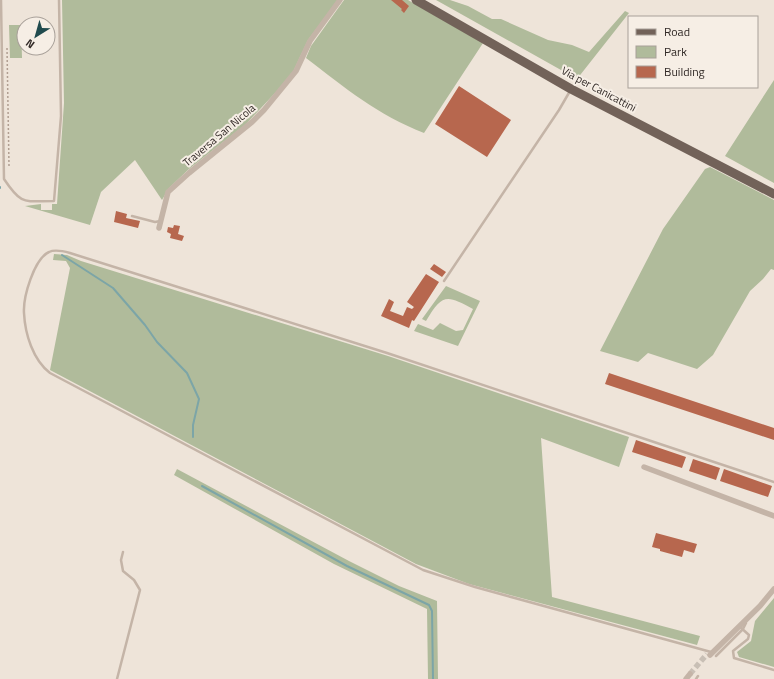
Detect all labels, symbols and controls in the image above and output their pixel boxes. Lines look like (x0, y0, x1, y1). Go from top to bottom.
north arrow (16, 16, 56, 56)
legend (628, 16, 758, 88)
text: Road (664, 22, 690, 41)
text: N (22, 35, 38, 53)
text: Park (664, 42, 687, 61)
street label: Via per Canicattini (559, 62, 639, 116)
text: Building (664, 62, 705, 81)
street label: Traversa San Nicola (179, 100, 259, 170)

